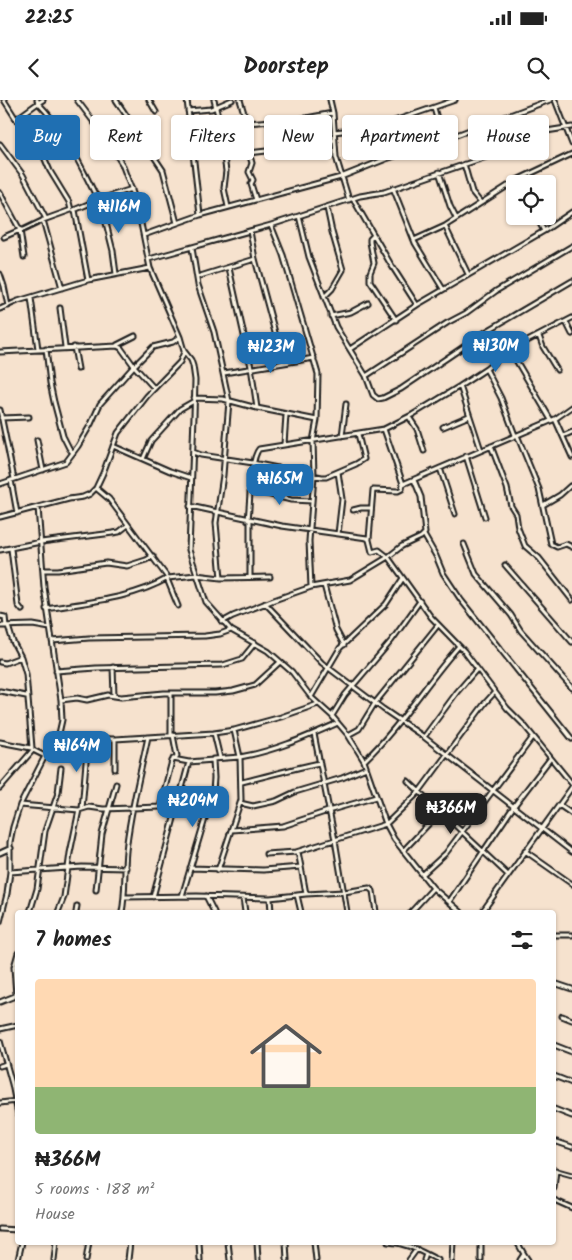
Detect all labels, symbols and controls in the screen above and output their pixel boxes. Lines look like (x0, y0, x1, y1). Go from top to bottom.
text: 22:25 (25, 3, 73, 33)
text: Doorstep (243, 50, 329, 85)
icon: back (20, 54, 48, 82)
icon: search (524, 54, 552, 82)
chip: Buy (15, 115, 80, 160)
chip: Rent (90, 115, 161, 160)
chip: Filters (171, 115, 254, 160)
chip: New (264, 115, 332, 160)
chip: Apartment (342, 115, 458, 160)
chip: House (468, 115, 549, 160)
map controls (506, 175, 556, 225)
button: locate (506, 175, 556, 225)
pin: ₦116M (84, 192, 154, 234)
text: ₦116M (98, 195, 140, 220)
pin: ₦130M (461, 330, 531, 373)
pin: ₦123M (236, 332, 306, 374)
text: ₦130M (473, 334, 519, 359)
text: ₦123M (248, 335, 294, 360)
pin: ₦165M (245, 464, 315, 506)
text: ₦165M (257, 467, 303, 492)
pin: ₦164M (42, 730, 112, 773)
text: ₦164M (54, 734, 100, 759)
pin: ₦204M (158, 786, 228, 828)
text: ₦204M (168, 789, 218, 814)
pin: ₦366M (416, 792, 486, 835)
text: ₦366M (426, 796, 476, 821)
text: 7 homes (35, 924, 112, 957)
icon: filters (508, 926, 536, 954)
icon: home (241, 1011, 331, 1101)
text: ₦366M (35, 1144, 100, 1177)
text: 5 rooms · 188 m² (35, 1177, 154, 1202)
text: House (35, 1202, 75, 1227)

